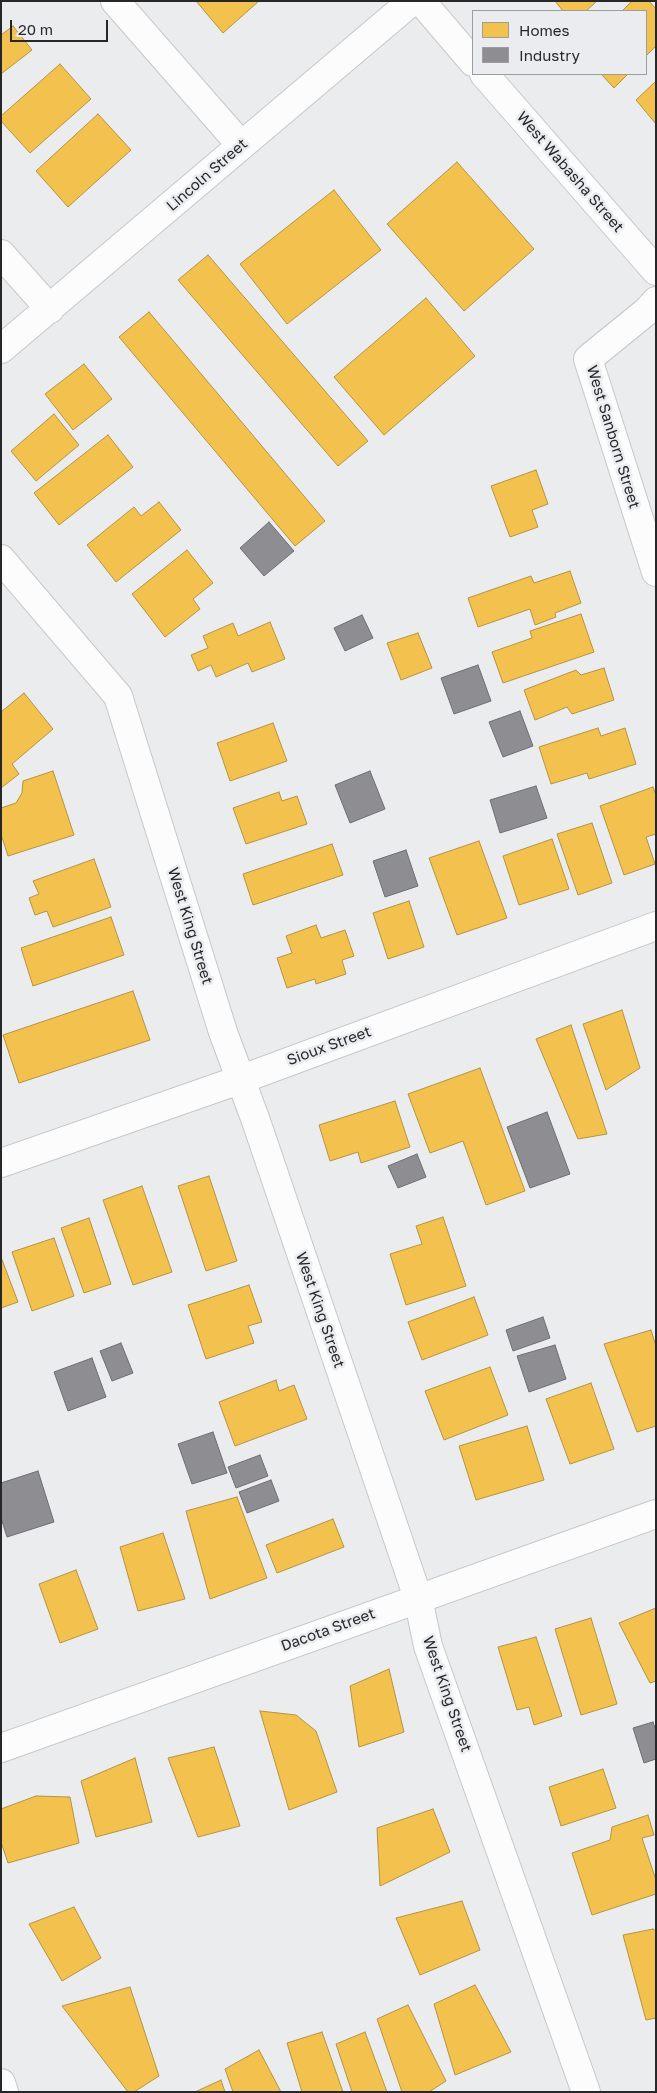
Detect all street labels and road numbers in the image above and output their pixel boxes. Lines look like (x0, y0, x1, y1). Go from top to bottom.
street label: West Wabasha Street (513, 108, 627, 236)
street label: Lincoln Street (163, 135, 251, 215)
street label: West Sanborn Street (583, 363, 643, 511)
street label: West King Street (164, 865, 216, 987)
street label: Sioux Street (285, 1022, 373, 1070)
street label: West King Street (292, 1250, 348, 1370)
street label: Dacota Street (279, 1605, 377, 1655)
street label: West King Street (419, 1634, 475, 1754)

